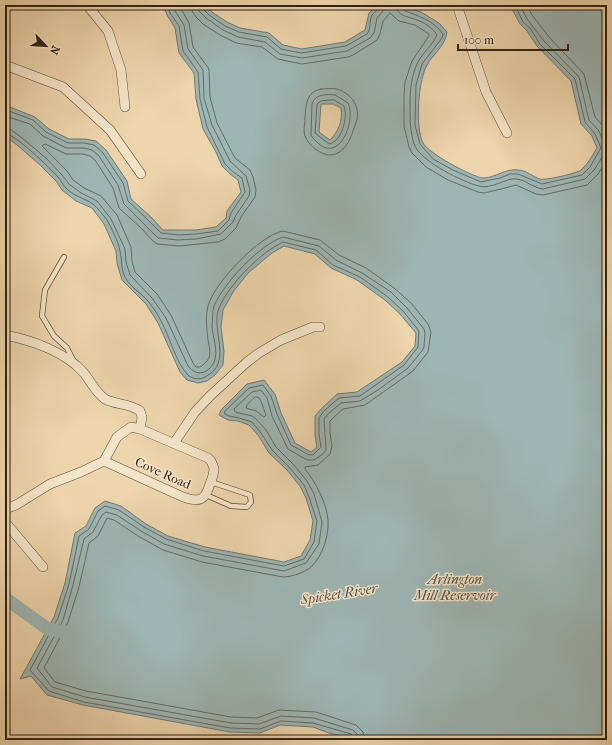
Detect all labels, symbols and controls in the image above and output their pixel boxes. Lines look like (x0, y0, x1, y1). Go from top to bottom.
north arrow (26, 26, 66, 66)
scale bar (458, 26, 568, 52)
text: 100 m (464, 33, 494, 47)
text: N (47, 43, 62, 57)
street label: Cove Road (133, 454, 194, 492)
water label: Arlington Mill Reservoir (413, 571, 498, 604)
water label: Spicket River (298, 579, 380, 609)

